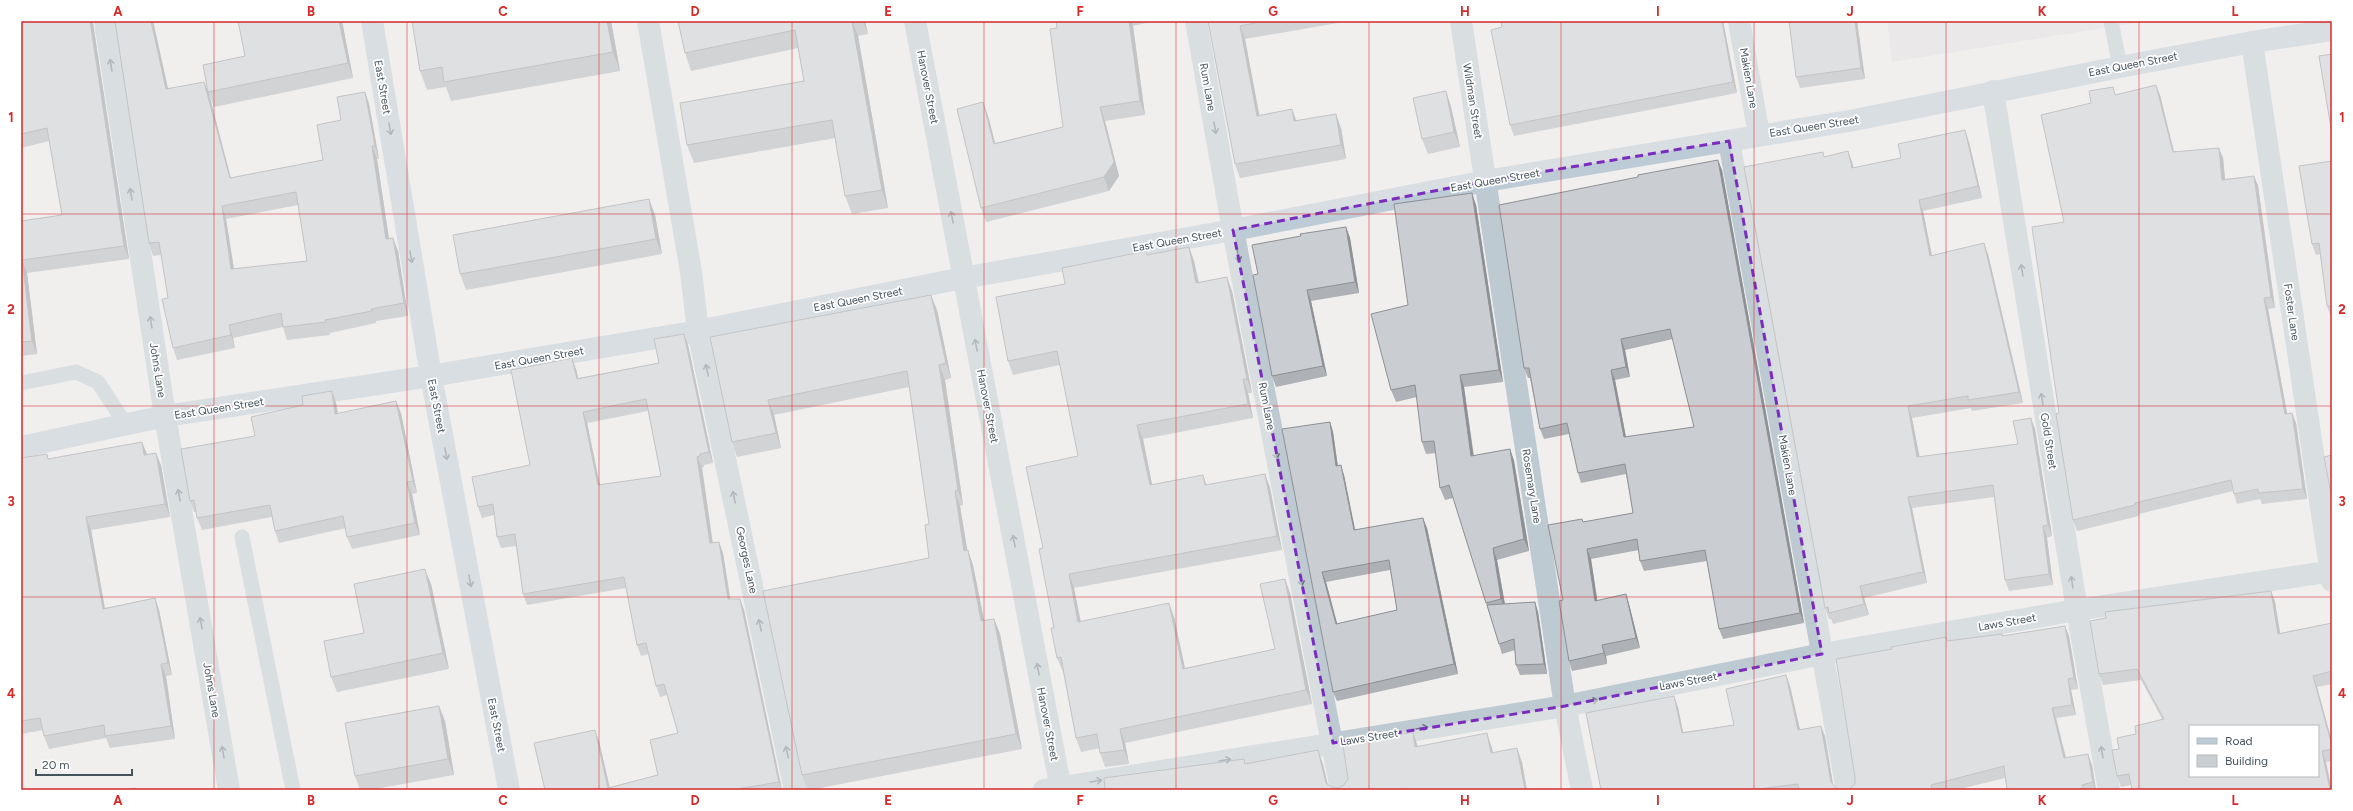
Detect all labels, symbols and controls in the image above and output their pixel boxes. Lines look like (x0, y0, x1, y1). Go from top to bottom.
text: A (113, 4, 123, 19)
text: B (307, 4, 315, 19)
text: C (498, 4, 508, 19)
text: D (690, 4, 700, 19)
text: E (884, 4, 892, 19)
text: F (1076, 4, 1084, 19)
text: G (1268, 4, 1278, 19)
text: H (1460, 4, 1470, 19)
text: I (1656, 4, 1660, 19)
text: J (1846, 4, 1854, 19)
text: K (2038, 4, 2047, 19)
text: L (2232, 4, 2239, 19)
street label: Makien Lane (1737, 47, 1760, 109)
street label: Hanover Street (914, 49, 941, 125)
street label: East Queen Street (2087, 49, 2179, 80)
one-way arrow (107, 59, 115, 72)
street label: East Street (371, 59, 394, 115)
street label: Rum Lane (1197, 62, 1218, 112)
street label: Wildman Street (1460, 62, 1485, 140)
text: 1 (8, 110, 14, 125)
text: 1 (2339, 110, 2345, 125)
street label: East Queen Street (1768, 113, 1860, 140)
one-way arrow (1211, 121, 1219, 134)
one-way arrow (386, 122, 394, 135)
street label: East Queen Street (1449, 166, 1541, 195)
one-way arrow (127, 188, 135, 201)
one-way arrow (948, 211, 956, 224)
street label: East Queen Street (1131, 226, 1223, 255)
one-way arrow (1234, 249, 1242, 262)
one-way arrow (407, 250, 415, 263)
one-way arrow (2018, 264, 2026, 277)
street label: Foster Lane (2281, 283, 2302, 341)
street label: East Queen Street (812, 284, 904, 315)
text: 2 (7, 302, 15, 317)
text: 2 (2338, 302, 2346, 317)
one-way arrow (147, 316, 155, 329)
one-way arrow (972, 339, 980, 352)
street label: Johns Lane (147, 342, 168, 399)
street label: East Queen Street (493, 344, 585, 373)
one-way arrow (702, 364, 710, 377)
street label: Hanover Street (974, 368, 1001, 444)
street label: East Street (425, 378, 448, 434)
street label: Rum Lane (1255, 381, 1278, 431)
one-way arrow (2038, 393, 2046, 406)
street label: East Queen Street (173, 395, 265, 422)
street label: Gold Street (2038, 412, 2059, 470)
street label: Makien Lane (1776, 434, 1799, 496)
one-way arrow (1273, 446, 1281, 459)
one-way arrow (442, 447, 450, 460)
street label: Rosemary Lane (1519, 448, 1544, 524)
one-way arrow (175, 489, 183, 502)
one-way arrow (729, 491, 737, 504)
text: 3 (7, 494, 15, 509)
text: 3 (2338, 494, 2346, 509)
street label: Georges Lane (733, 525, 760, 595)
one-way arrow (1009, 535, 1017, 548)
one-way arrow (1298, 573, 1306, 586)
one-way arrow (466, 575, 474, 588)
one-way arrow (2068, 576, 2076, 589)
street label: Laws Street (1977, 611, 2037, 634)
one-way arrow (197, 617, 205, 630)
one-way arrow (756, 618, 764, 631)
street label: Johns Lane (200, 662, 223, 719)
one-way arrow (1034, 663, 1042, 676)
street label: Laws Street (1658, 670, 1718, 693)
text: 4 (7, 686, 15, 701)
street label: Hanover Street (1034, 686, 1061, 762)
text: 4 (2338, 686, 2346, 701)
one-way arrow (1585, 696, 1598, 704)
street label: East Street (485, 697, 508, 753)
one-way arrow (1415, 724, 1428, 732)
legend (2189, 725, 2319, 777)
street label: Laws Street (1339, 726, 1399, 748)
text: Road (2225, 734, 2253, 748)
one-way arrow (219, 745, 227, 758)
one-way arrow (783, 746, 791, 759)
one-way arrow (2098, 746, 2106, 759)
scale bar (36, 751, 132, 777)
text: Building (2225, 754, 2268, 768)
one-way arrow (1218, 756, 1231, 764)
text: 20 m (42, 758, 70, 772)
one-way arrow (1090, 777, 1103, 785)
text: A (113, 793, 123, 808)
text: B (307, 793, 315, 808)
text: C (498, 793, 508, 808)
text: D (690, 793, 700, 808)
text: E (884, 793, 892, 808)
text: F (1076, 793, 1084, 808)
text: G (1268, 793, 1278, 808)
text: H (1460, 793, 1470, 808)
text: I (1656, 793, 1660, 808)
text: J (1846, 793, 1854, 808)
text: K (2038, 793, 2047, 808)
text: L (2232, 793, 2239, 808)

